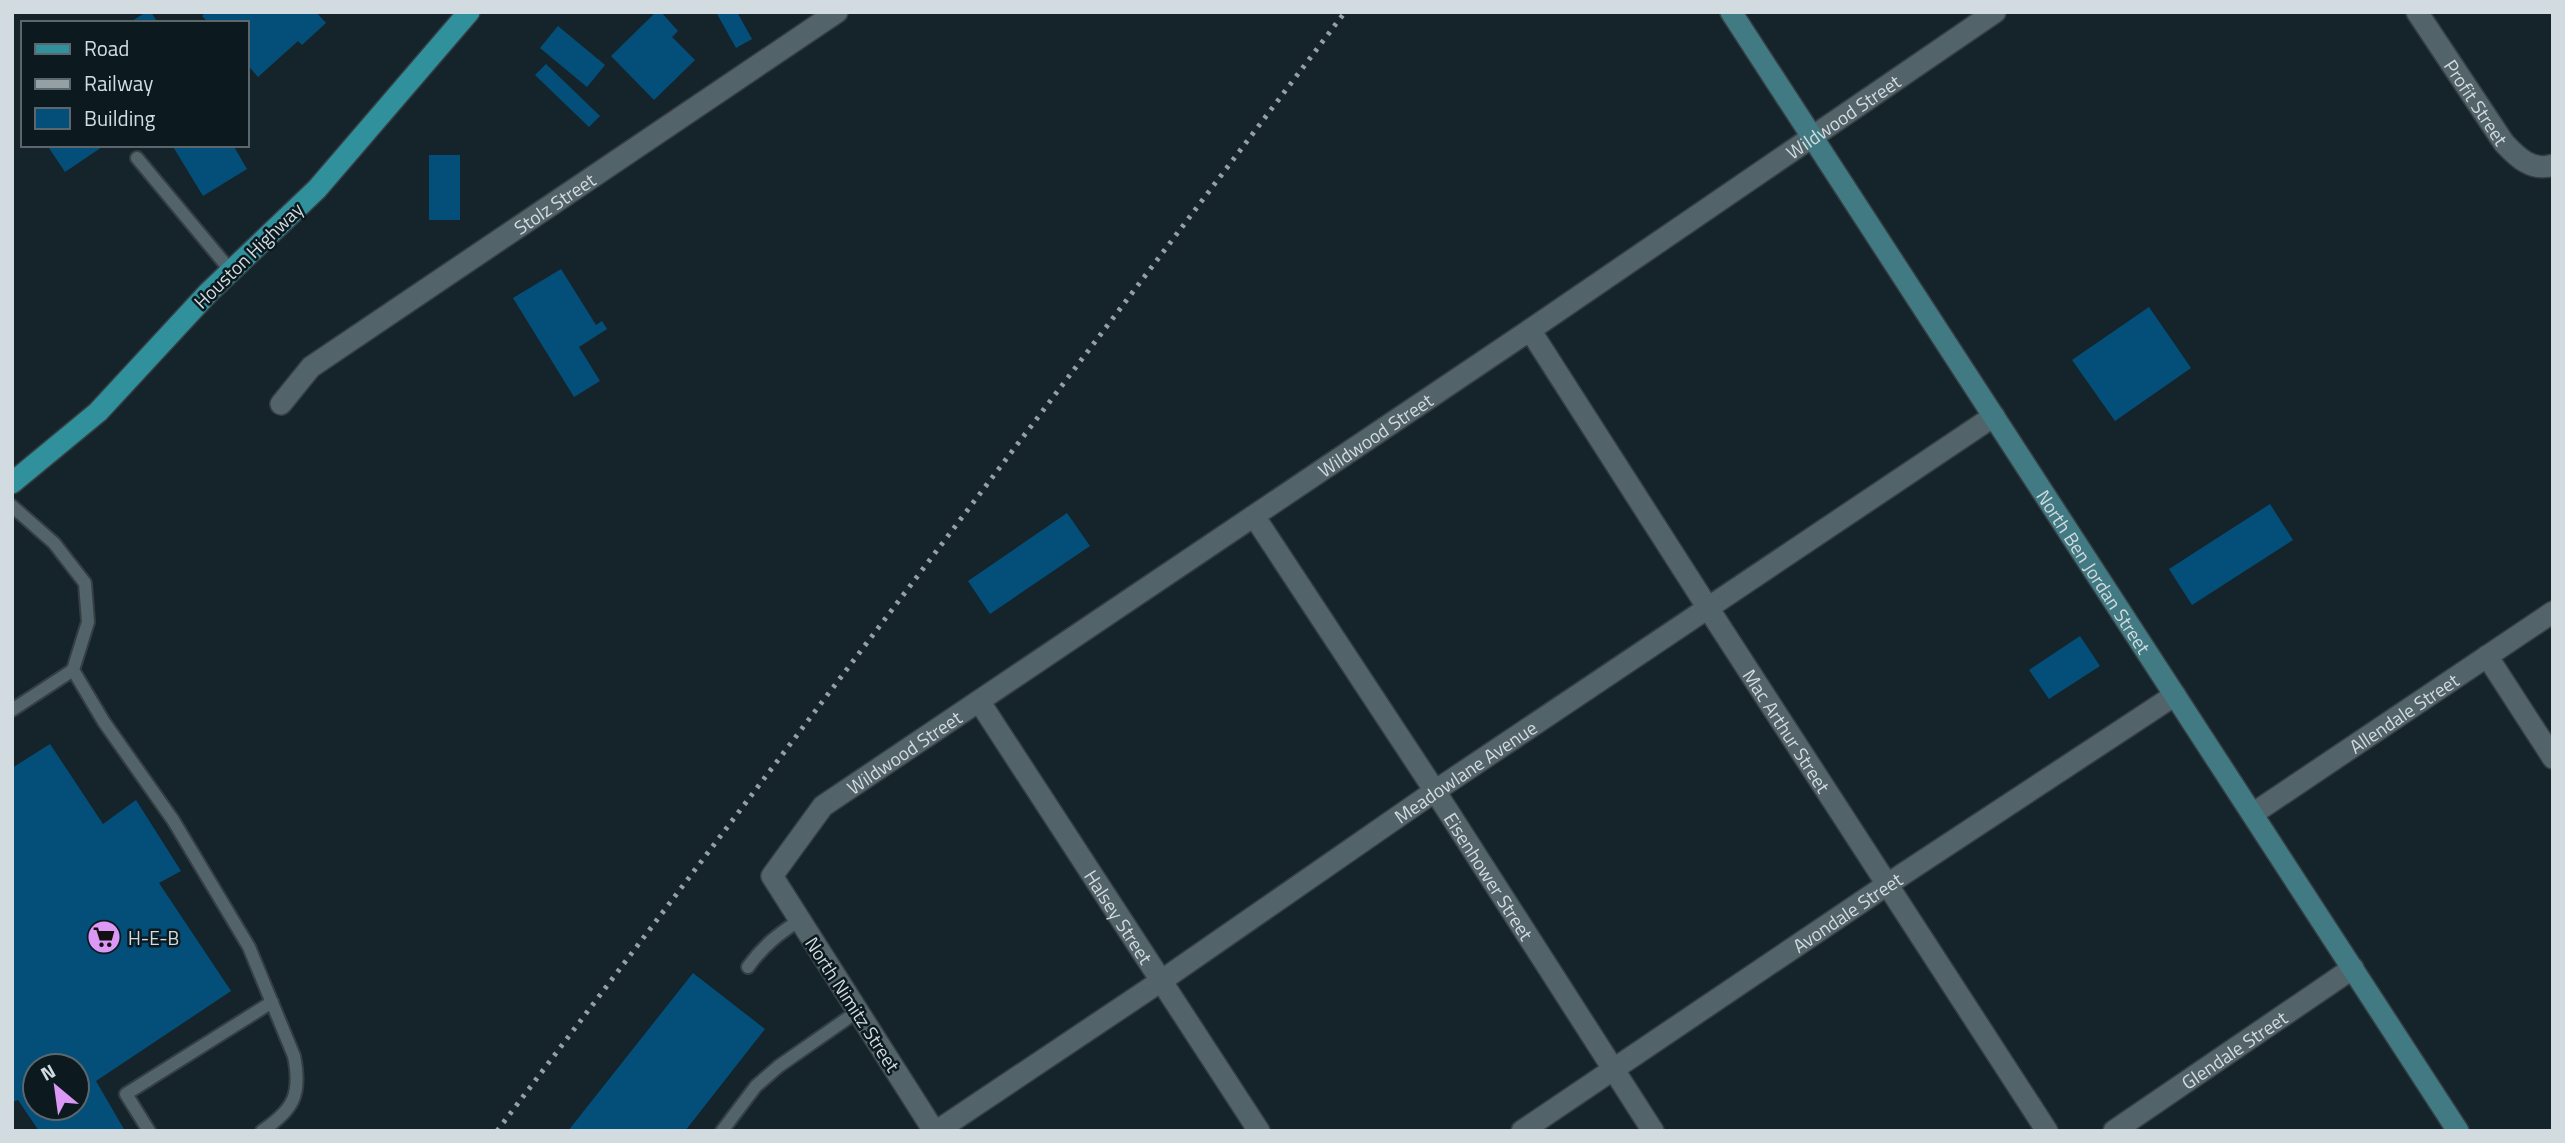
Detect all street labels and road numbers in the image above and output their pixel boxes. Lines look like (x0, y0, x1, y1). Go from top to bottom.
street label: Profit Street (2438, 53, 2516, 151)
street label: Wildwood Street (1780, 66, 1906, 166)
street label: Stolz Street (507, 165, 601, 241)
street label: Houston Highway (187, 195, 309, 315)
street label: Wildwood Street (1312, 385, 1438, 484)
street label: North Ben Jordan Street (2030, 483, 2159, 659)
street label: Mac Arthur Street (1736, 663, 1838, 798)
street label: Allendale Street (2343, 665, 2464, 760)
street label: Wildwood Street (840, 702, 967, 801)
street label: Meadowlane Avenue (1388, 712, 1542, 830)
street label: Eisenhower Street (1437, 806, 1542, 946)
street label: Halsey Street (1078, 863, 1161, 970)
street label: Avondale Street (1786, 864, 1908, 959)
street label: North Nimitz Street (798, 931, 908, 1078)
street label: Glendale Street (2175, 1003, 2293, 1096)

